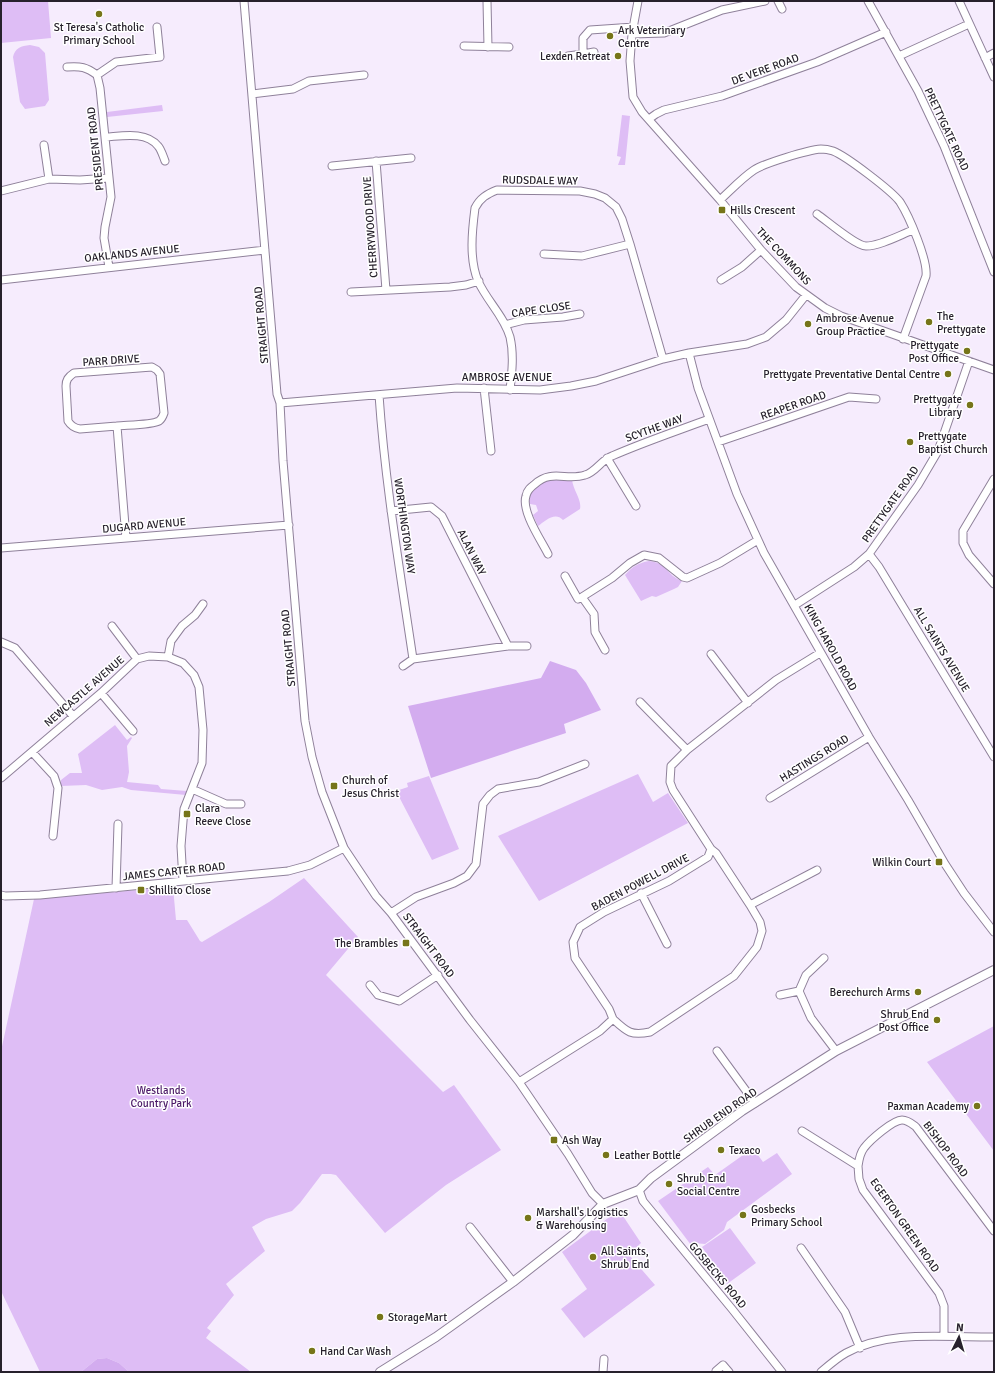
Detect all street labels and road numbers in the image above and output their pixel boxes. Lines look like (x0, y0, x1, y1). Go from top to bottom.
street label: DE VERE ROAD (730, 51, 801, 88)
street label: PRETTYGATE ROAD (922, 86, 971, 173)
street label: PRESIDENT ROAD (85, 106, 106, 192)
street label: RUDSDALE WAY (502, 173, 578, 188)
street label: CHERRYWOOD DRIVE (360, 176, 381, 278)
street label: THE COMMONS (754, 225, 814, 288)
street label: OAKLANDS AVENUE (84, 242, 180, 265)
street label: STRAIGHT ROAD (252, 286, 271, 364)
street label: CAPE CLOSE (510, 299, 572, 320)
street label: PARR DRIVE (82, 352, 140, 369)
street label: AMBROSE AVENUE (462, 371, 552, 384)
street label: REAPER ROAD (759, 388, 828, 423)
street label: SCYTHE WAY (624, 412, 685, 445)
street label: PRETTYGATE ROAD (859, 464, 922, 545)
street label: WORTHINGTON WAY (391, 477, 418, 575)
street label: DUGARD AVENUE (102, 515, 187, 536)
street label: ALAN WAY (454, 527, 489, 578)
street label: KING HAROLD ROAD (801, 602, 860, 693)
street label: ALL SAINTS AVENUE (911, 604, 972, 694)
street label: STRAIGHT ROAD (279, 609, 298, 687)
street label: NEWCASTLE AVENUE (42, 653, 127, 730)
street label: HASTINGS ROAD (777, 732, 851, 785)
street label: BADEN POWELL DRIVE (589, 851, 691, 914)
street label: JAMES CARTER ROAD (122, 860, 226, 883)
street label: STRAIGHT ROAD (400, 910, 457, 980)
street label: SHRUB END ROAD (681, 1085, 760, 1146)
street label: BISHOP ROAD (920, 1119, 971, 1180)
street label: EGERTON GREEN ROAD (867, 1176, 942, 1275)
street label: GOSBECKS ROAD (686, 1240, 749, 1311)

